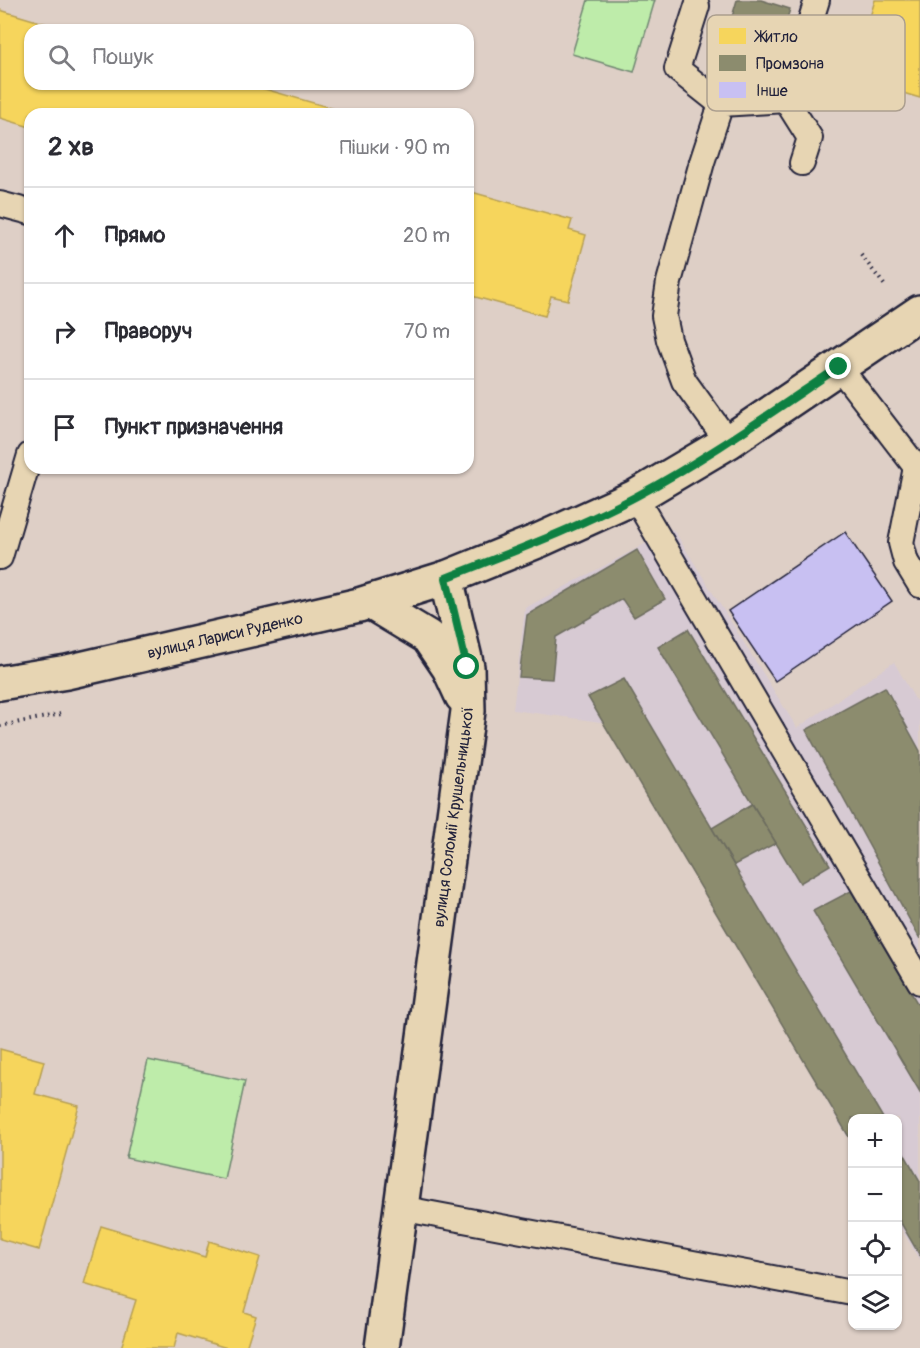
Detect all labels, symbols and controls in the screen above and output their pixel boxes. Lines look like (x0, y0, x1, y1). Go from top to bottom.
legend (707, 15, 905, 111)
search box (24, 24, 474, 90)
text: Житло (753, 27, 798, 47)
icon: search (45, 41, 78, 74)
text: Пошук (93, 43, 154, 71)
text: Промзона (756, 54, 824, 74)
text: Інше (756, 81, 788, 101)
text: 2 хв (48, 131, 94, 163)
text: Пішки · 90 m (340, 135, 450, 160)
icon: ahead (48, 219, 81, 252)
text: Прямо (105, 221, 165, 249)
text: 20 m (403, 223, 450, 248)
icon: right (48, 315, 81, 348)
text: Праворуч (105, 317, 192, 345)
text: 70 m (404, 319, 450, 344)
route end (825, 353, 851, 379)
icon: arrive (48, 411, 81, 444)
text: Пункт призначення (105, 413, 283, 441)
street label: вулиця Лариси Руденко (145, 608, 305, 663)
route start (453, 653, 479, 679)
street label: вулиця Соломії Крушельницької (429, 706, 478, 928)
map controls (848, 1114, 902, 1330)
button: + (848, 1114, 902, 1168)
button: − (848, 1168, 902, 1222)
button: locate (848, 1222, 902, 1276)
button: layers (848, 1276, 902, 1330)

